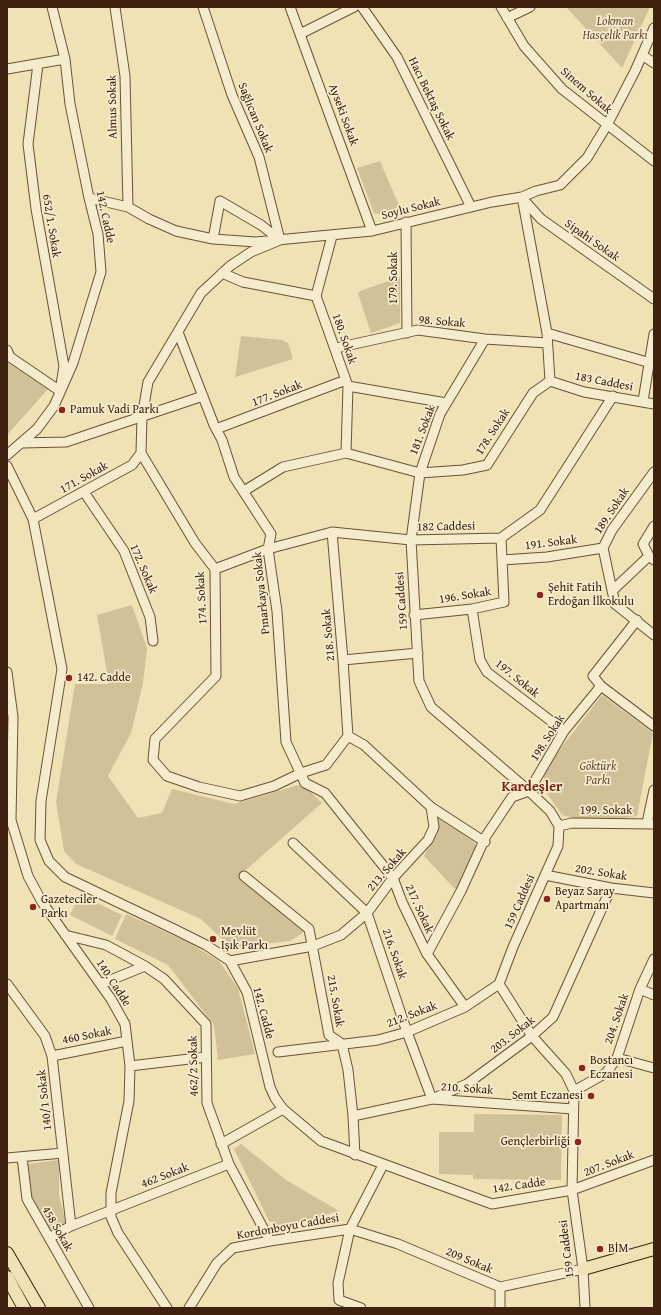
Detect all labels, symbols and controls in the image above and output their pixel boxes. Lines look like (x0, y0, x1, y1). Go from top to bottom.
park label: Lokman Hasçelik Parkı (582, 15, 648, 43)
street label: Hacı Bektaş Sokak (405, 55, 457, 143)
street label: Sinem Sokak (557, 65, 615, 117)
street label: Almus Sokak (105, 75, 121, 139)
street label: Sağlıcan Sokak (234, 81, 276, 155)
street label: Ayseki Sokak (325, 82, 361, 148)
street label: 142. Cadde (92, 189, 118, 245)
street label: 652/1. Sokak (39, 193, 63, 259)
street label: Soylu Sokak (380, 195, 442, 223)
street label: Sipahi Sokak (562, 217, 622, 265)
street label: 179. Sokak (387, 252, 401, 304)
street label: 180. Sokak (329, 312, 359, 366)
street label: 98. Sokak (418, 313, 466, 331)
street label: 183 Caddesi (574, 369, 634, 395)
street label: 177. Sokak (250, 378, 304, 410)
place label: Pamuk Vadi Parkı (70, 403, 159, 417)
street label: 181. Sokak (407, 403, 439, 457)
marker: Pamuk Vadi Parkı (57, 405, 67, 415)
street label: 178. Sokak (473, 406, 513, 458)
street label: 171. Sokak (57, 459, 111, 497)
street label: 189. Sokak (591, 485, 633, 537)
street label: 182 Caddesi (417, 519, 475, 535)
street label: 191. Sokak (524, 533, 578, 553)
street label: 172. Sokak (126, 542, 160, 596)
street label: Pınarkaya Sokak (251, 551, 273, 635)
street label: 174. Sokak (193, 571, 211, 625)
street label: 159 Caddesi (393, 571, 411, 631)
place label: Şehit Fatih Erdoğan İlkokulu (548, 581, 634, 609)
street label: 196. Sokak (438, 585, 492, 607)
marker: Şehit Fatih Erdoğan İlkokulu (535, 590, 545, 600)
street label: 218. Sokak (320, 608, 338, 662)
street label: 197. Sokak (492, 657, 542, 701)
place label: 142. Cadde (77, 671, 131, 685)
marker: 142. Cadde (64, 673, 74, 683)
street label: 198. Sokak (528, 712, 568, 764)
park label: Göktürk Parkı (580, 760, 616, 788)
district label: Kardeşler (502, 779, 562, 795)
street label: 199. Sokak (580, 804, 632, 818)
street label: 213. Sokak (364, 845, 410, 895)
street label: 202. Sokak (574, 862, 628, 884)
street label: 159 Caddesi (501, 872, 539, 932)
street label: 217. Sokak (402, 882, 436, 936)
place label: Beyaz Saray Apartmanı (555, 885, 615, 913)
place label: Gazeteciler Parkı (41, 893, 97, 921)
marker: Beyaz Saray Apartmanı (542, 894, 552, 904)
marker: Gazeteciler Parkı (28, 902, 38, 912)
place label: Mevlüt Işık Parkı (221, 925, 268, 953)
street label: 216. Sokak (379, 927, 409, 981)
marker: Mevlüt Işık Parkı (208, 934, 218, 944)
street label: 140. Cadde (92, 957, 134, 1009)
street label: 215. Sokak (323, 974, 347, 1028)
street label: 142. Cadde (249, 985, 277, 1041)
street label: 204. Sokak (602, 992, 632, 1046)
street label: 212. Sokak (385, 999, 439, 1031)
street label: 203. Sokak (488, 1013, 538, 1057)
street label: 460 Sokak (61, 1024, 113, 1048)
street label: 462/2 Sokak (186, 1035, 202, 1097)
place label: Bostancı Eczanesi (590, 1054, 633, 1082)
marker: Bostancı Eczanesi (577, 1063, 587, 1073)
street label: 140/1 Sokak (35, 1069, 55, 1131)
street label: 210. Sokak (440, 1080, 494, 1098)
place label: Semt Eczanesi (512, 1089, 583, 1103)
marker: Semt Eczanesi (586, 1091, 596, 1101)
place label: Gençlerbirliği (501, 1135, 570, 1149)
marker: Gençlerbirliği (573, 1137, 583, 1147)
street label: 207. Sokak (582, 1148, 636, 1180)
street label: 462 Sokak (139, 1160, 191, 1192)
street label: 142. Cadde (491, 1175, 547, 1197)
street label: 458 Sokak (38, 1204, 76, 1254)
street label: Kordonboyu Caddesi (236, 1211, 340, 1243)
street label: 159 Caddesi (556, 1219, 578, 1279)
place label: BİM (608, 1242, 628, 1256)
marker: BİM (595, 1244, 605, 1254)
street label: 209 Sokak (443, 1245, 495, 1277)

